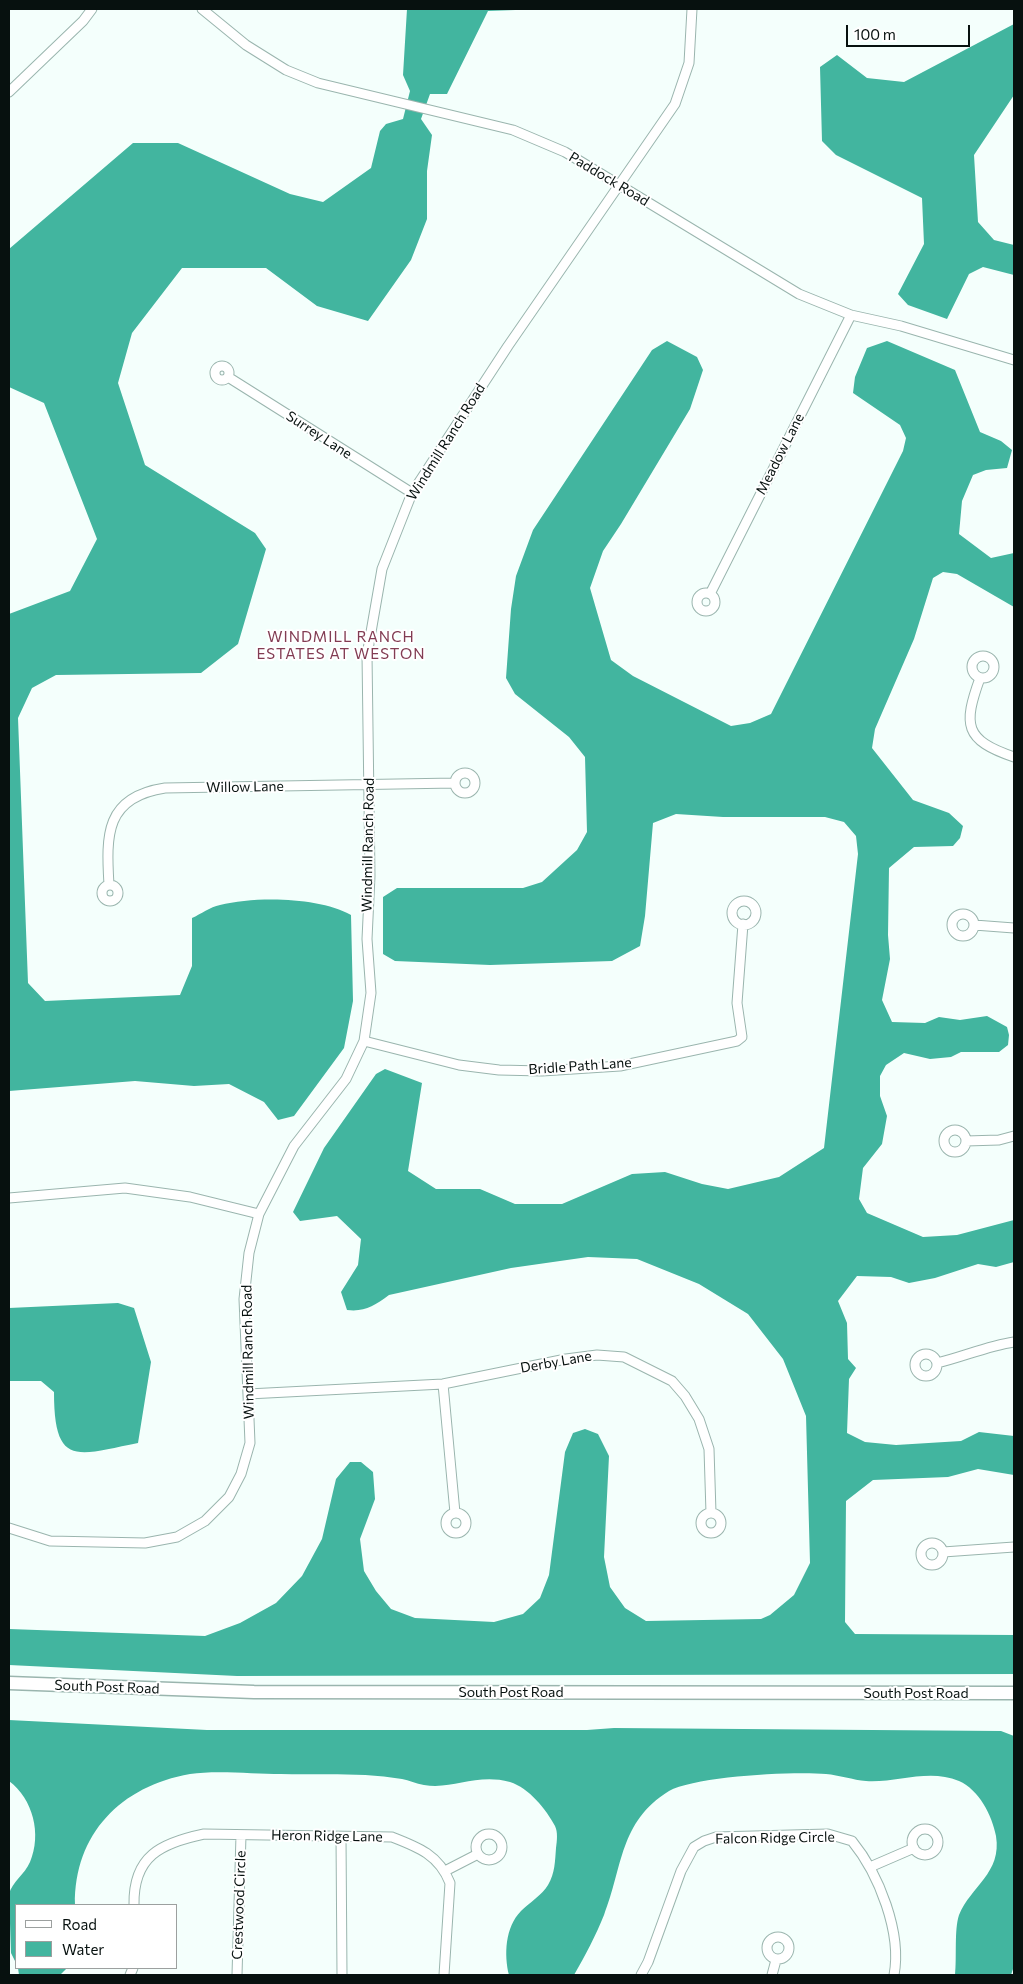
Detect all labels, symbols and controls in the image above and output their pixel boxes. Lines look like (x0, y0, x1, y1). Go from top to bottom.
scale bar (848, 15, 972, 47)
text: 100 m (854, 25, 896, 43)
street label: Paddock Road (566, 148, 652, 210)
street label: Windmill Ranch Road (403, 380, 489, 504)
street label: Surrey Lane (283, 408, 355, 462)
street label: Meadow Lane (752, 411, 808, 497)
district label: WINDMILL RANCH ESTATES AT WESTON (254, 628, 428, 663)
street label: Willow Lane (206, 778, 284, 796)
street label: Windmill Ranch Road (358, 778, 378, 912)
street label: Bridle Path Lane (528, 1054, 632, 1078)
street label: Windmill Ranch Road (238, 1285, 258, 1419)
street label: Derby Lane (519, 1347, 593, 1377)
street label: South Post Road (54, 1677, 160, 1697)
street label: South Post Road (458, 1684, 564, 1700)
street label: South Post Road (863, 1685, 969, 1701)
street label: Heron Ridge Lane (271, 1827, 383, 1845)
street label: Falcon Ridge Circle (715, 1829, 835, 1847)
street label: Crestwood Circle (229, 1850, 249, 1960)
legend (15, 1904, 178, 1969)
text: Road (62, 1915, 97, 1933)
text: Water (62, 1940, 104, 1958)

